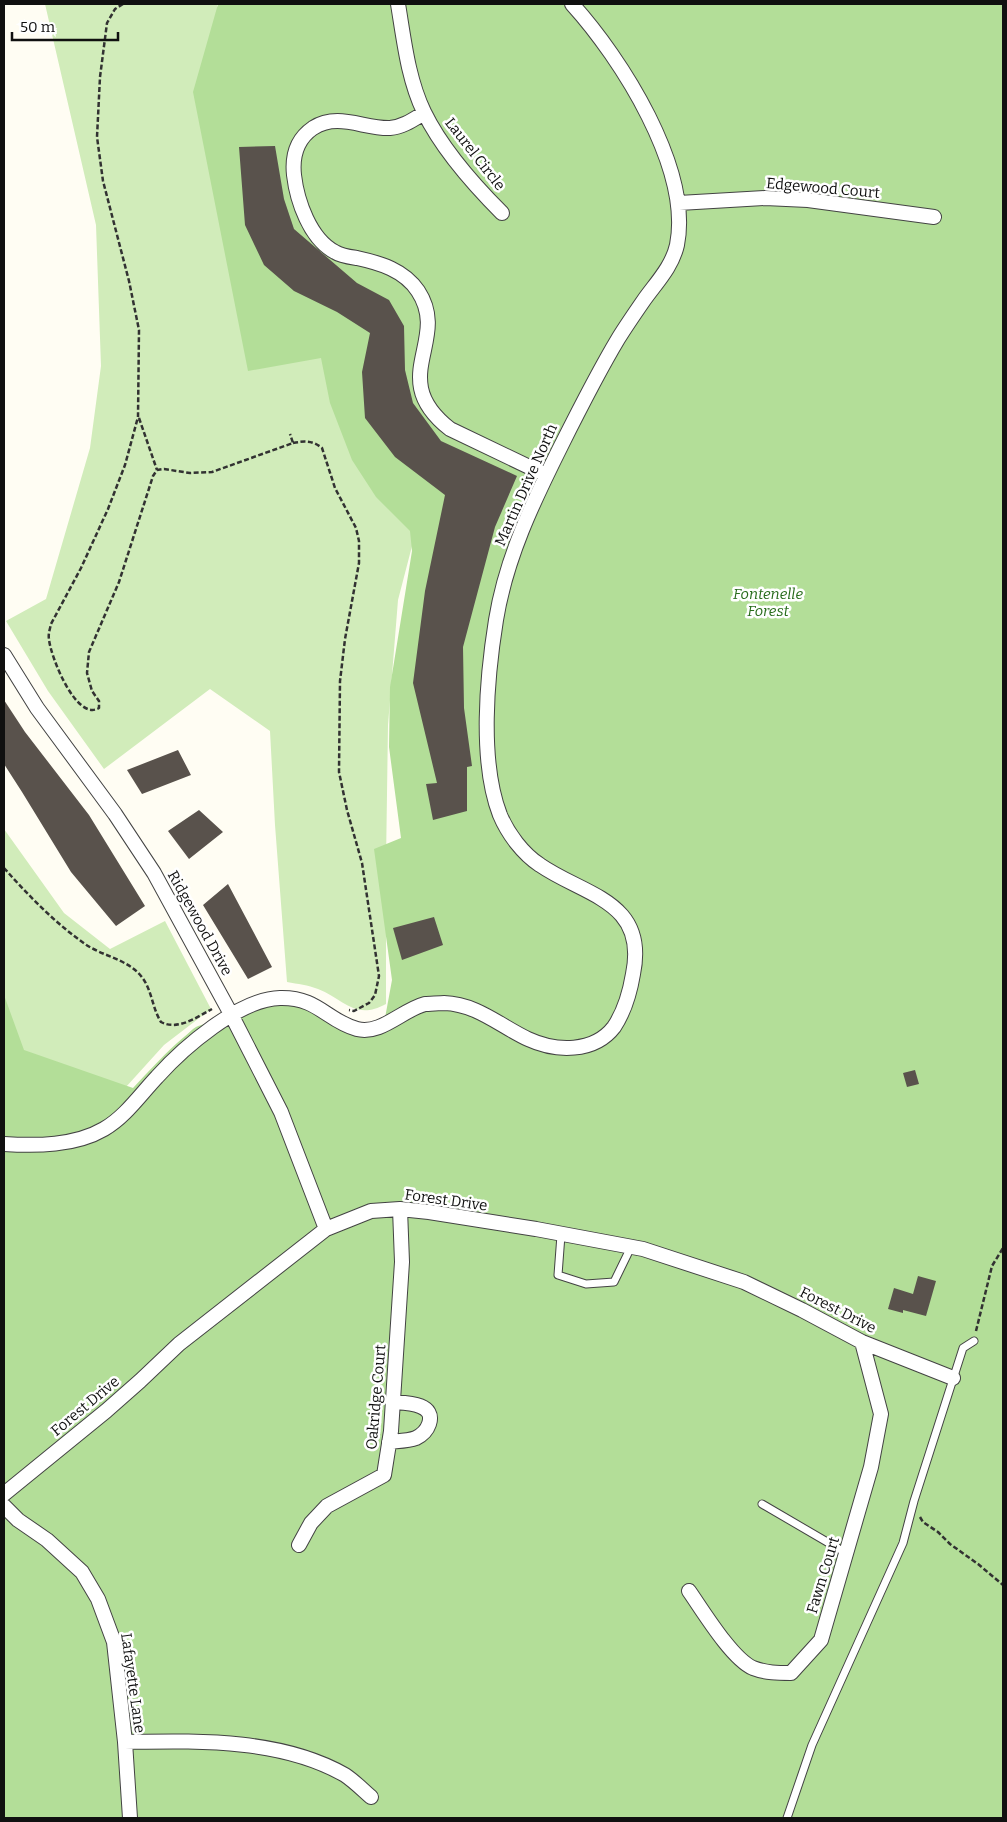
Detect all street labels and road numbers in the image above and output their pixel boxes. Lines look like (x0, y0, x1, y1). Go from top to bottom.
street label: Laurel Circle (441, 114, 509, 194)
street label: Edgewood Court (765, 174, 881, 202)
street label: Martin Drive North (491, 421, 561, 549)
street label: Ridgewood Drive (164, 867, 236, 979)
street label: Forest Drive (403, 1185, 489, 1215)
street label: Forest Drive (797, 1283, 879, 1337)
street label: Oakridge Court (362, 1343, 390, 1450)
street label: Forest Drive (47, 1372, 123, 1440)
street label: Fawn Court (803, 1534, 843, 1616)
street label: Lafayette Lane (117, 1632, 149, 1734)

